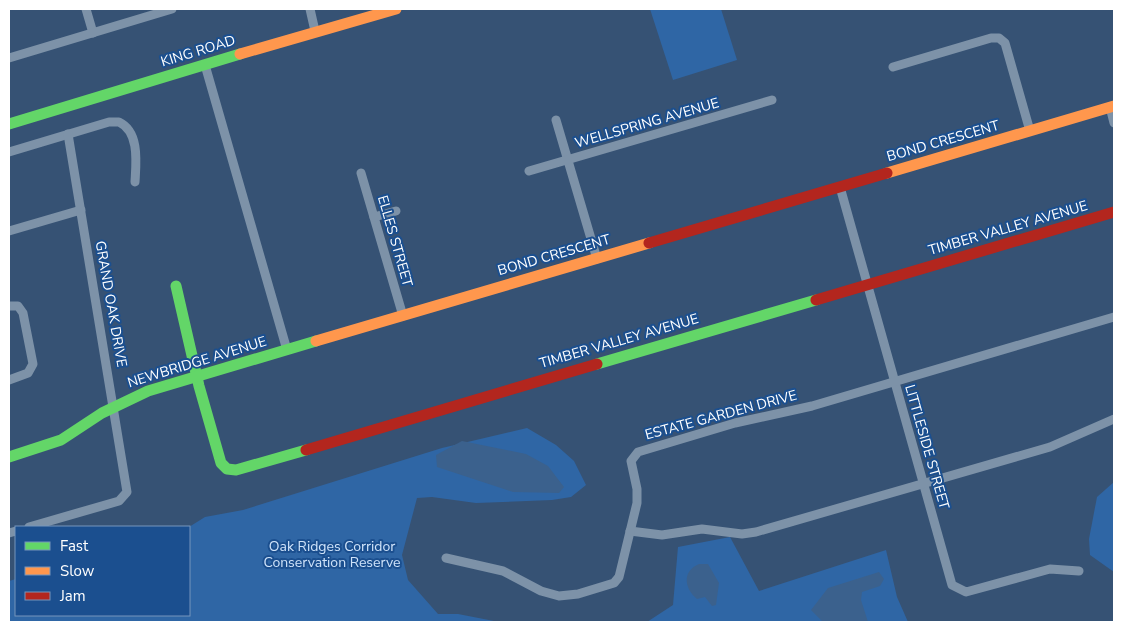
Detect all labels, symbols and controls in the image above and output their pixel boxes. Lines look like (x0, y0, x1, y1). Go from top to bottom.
street label: KING ROAD (158, 31, 238, 71)
street label: WELLSPRING AVENUE (573, 93, 721, 153)
street label: BOND CRESCENT (884, 116, 1002, 166)
street label: ELLES STREET (373, 193, 417, 290)
street label: TIMBER VALLEY AVENUE (926, 196, 1090, 260)
street label: BOND CRESCENT (495, 230, 613, 280)
street label: GRAND OAK DRIVE (91, 239, 131, 369)
street label: TIMBER VALLEY AVENUE (537, 309, 701, 373)
street label: NEWBRIDGE AVENUE (125, 332, 269, 392)
street label: LITTLESIDE STREET (900, 382, 954, 512)
street label: ESTATE GARDEN DRIVE (643, 386, 799, 444)
legend (15, 526, 190, 616)
text: Fast (60, 536, 89, 556)
park label: Oak Ridges Corridor Conservation Reserve (263, 537, 401, 572)
text: Slow (60, 561, 95, 581)
text: Jam (59, 586, 86, 606)

